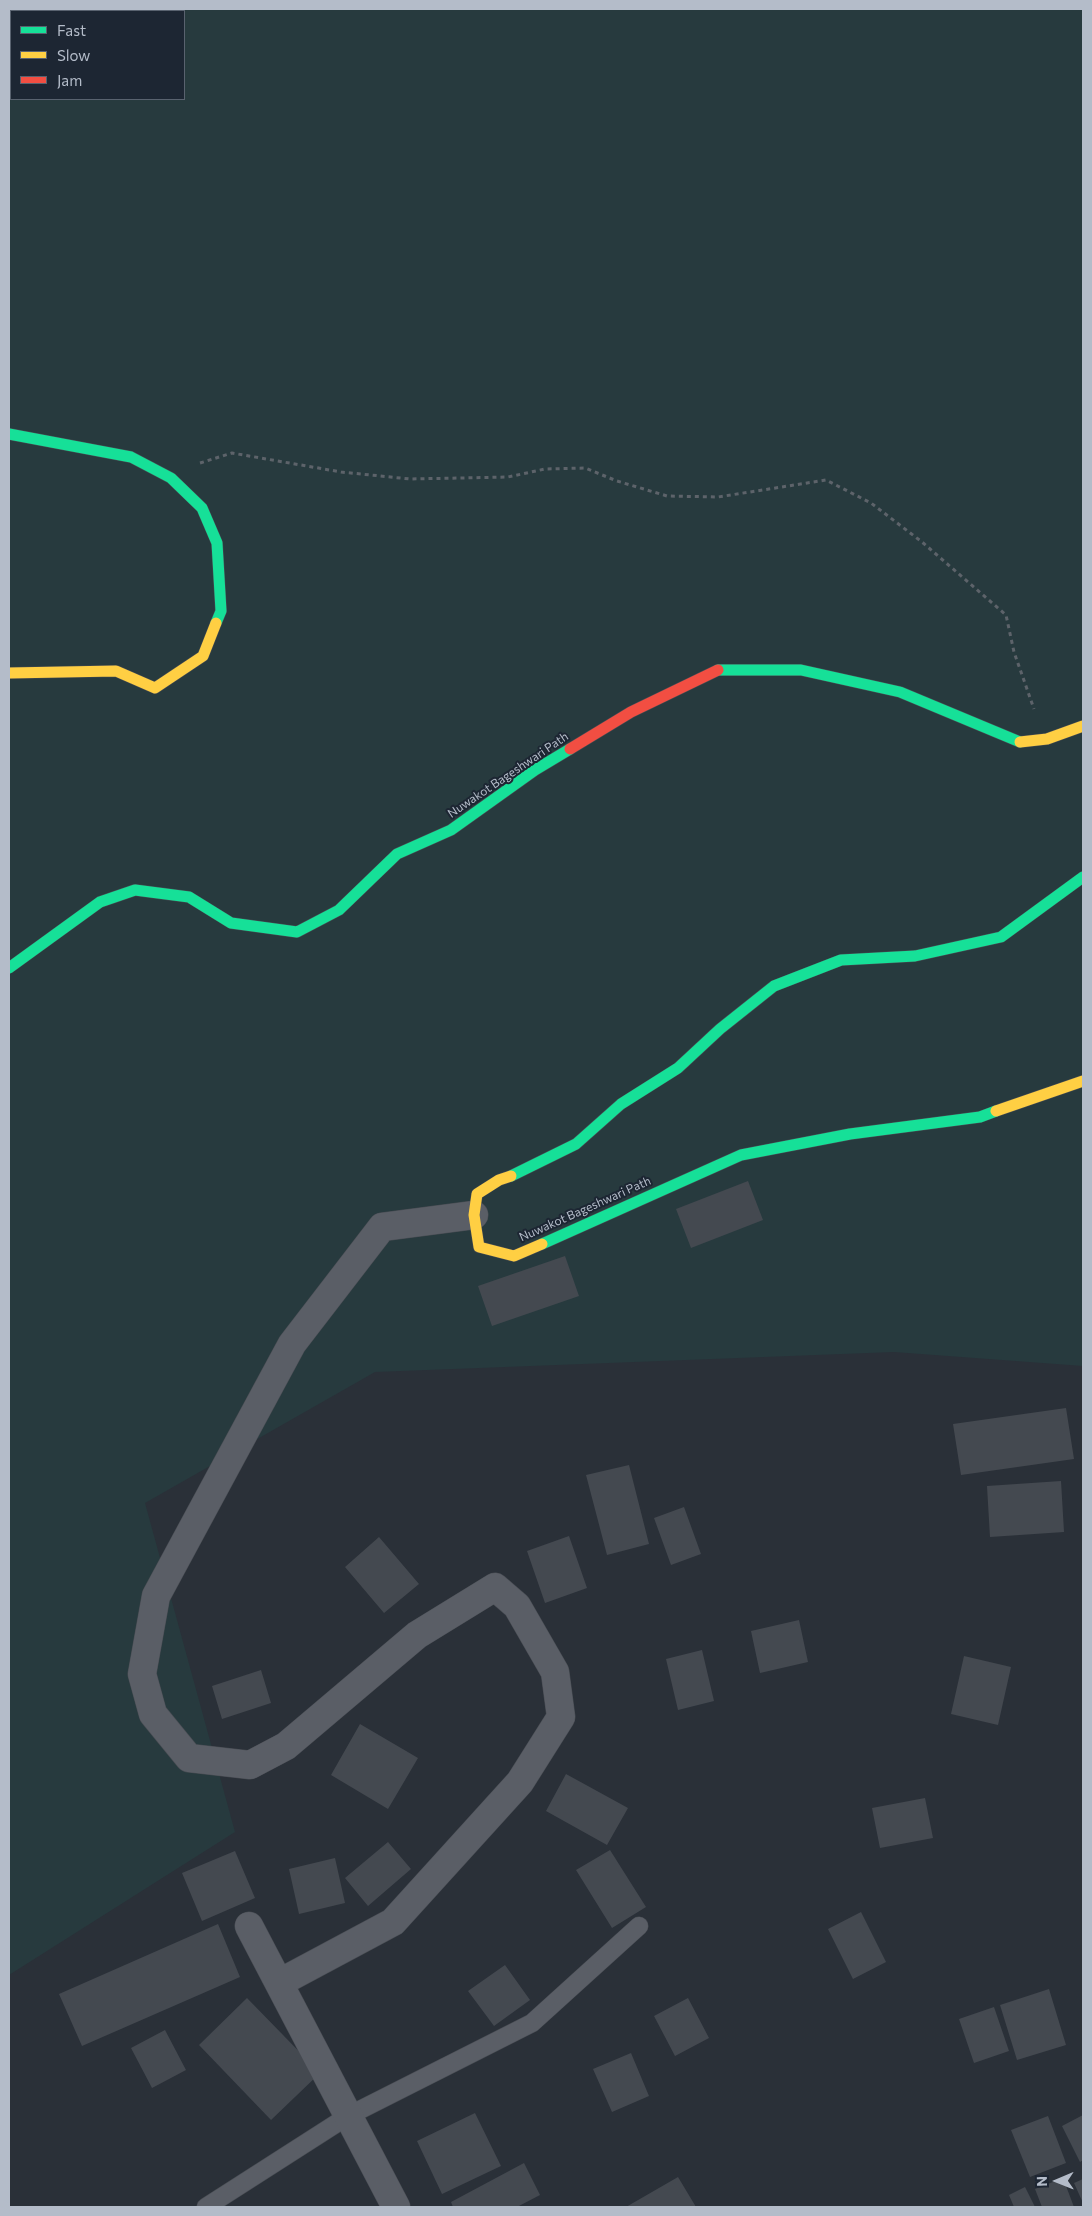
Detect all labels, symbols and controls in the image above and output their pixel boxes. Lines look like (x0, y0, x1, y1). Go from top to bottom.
legend (10, 10, 185, 100)
text: Fast (57, 21, 86, 39)
text: Slow (57, 46, 90, 64)
text: Jam (57, 71, 82, 89)
street label: Nuwakot Bageshwari Path (445, 729, 571, 821)
street label: Nuwakot Bageshwari Path (517, 1173, 653, 1245)
north arrow (1032, 2156, 1082, 2206)
text: N (1033, 2176, 1050, 2187)

